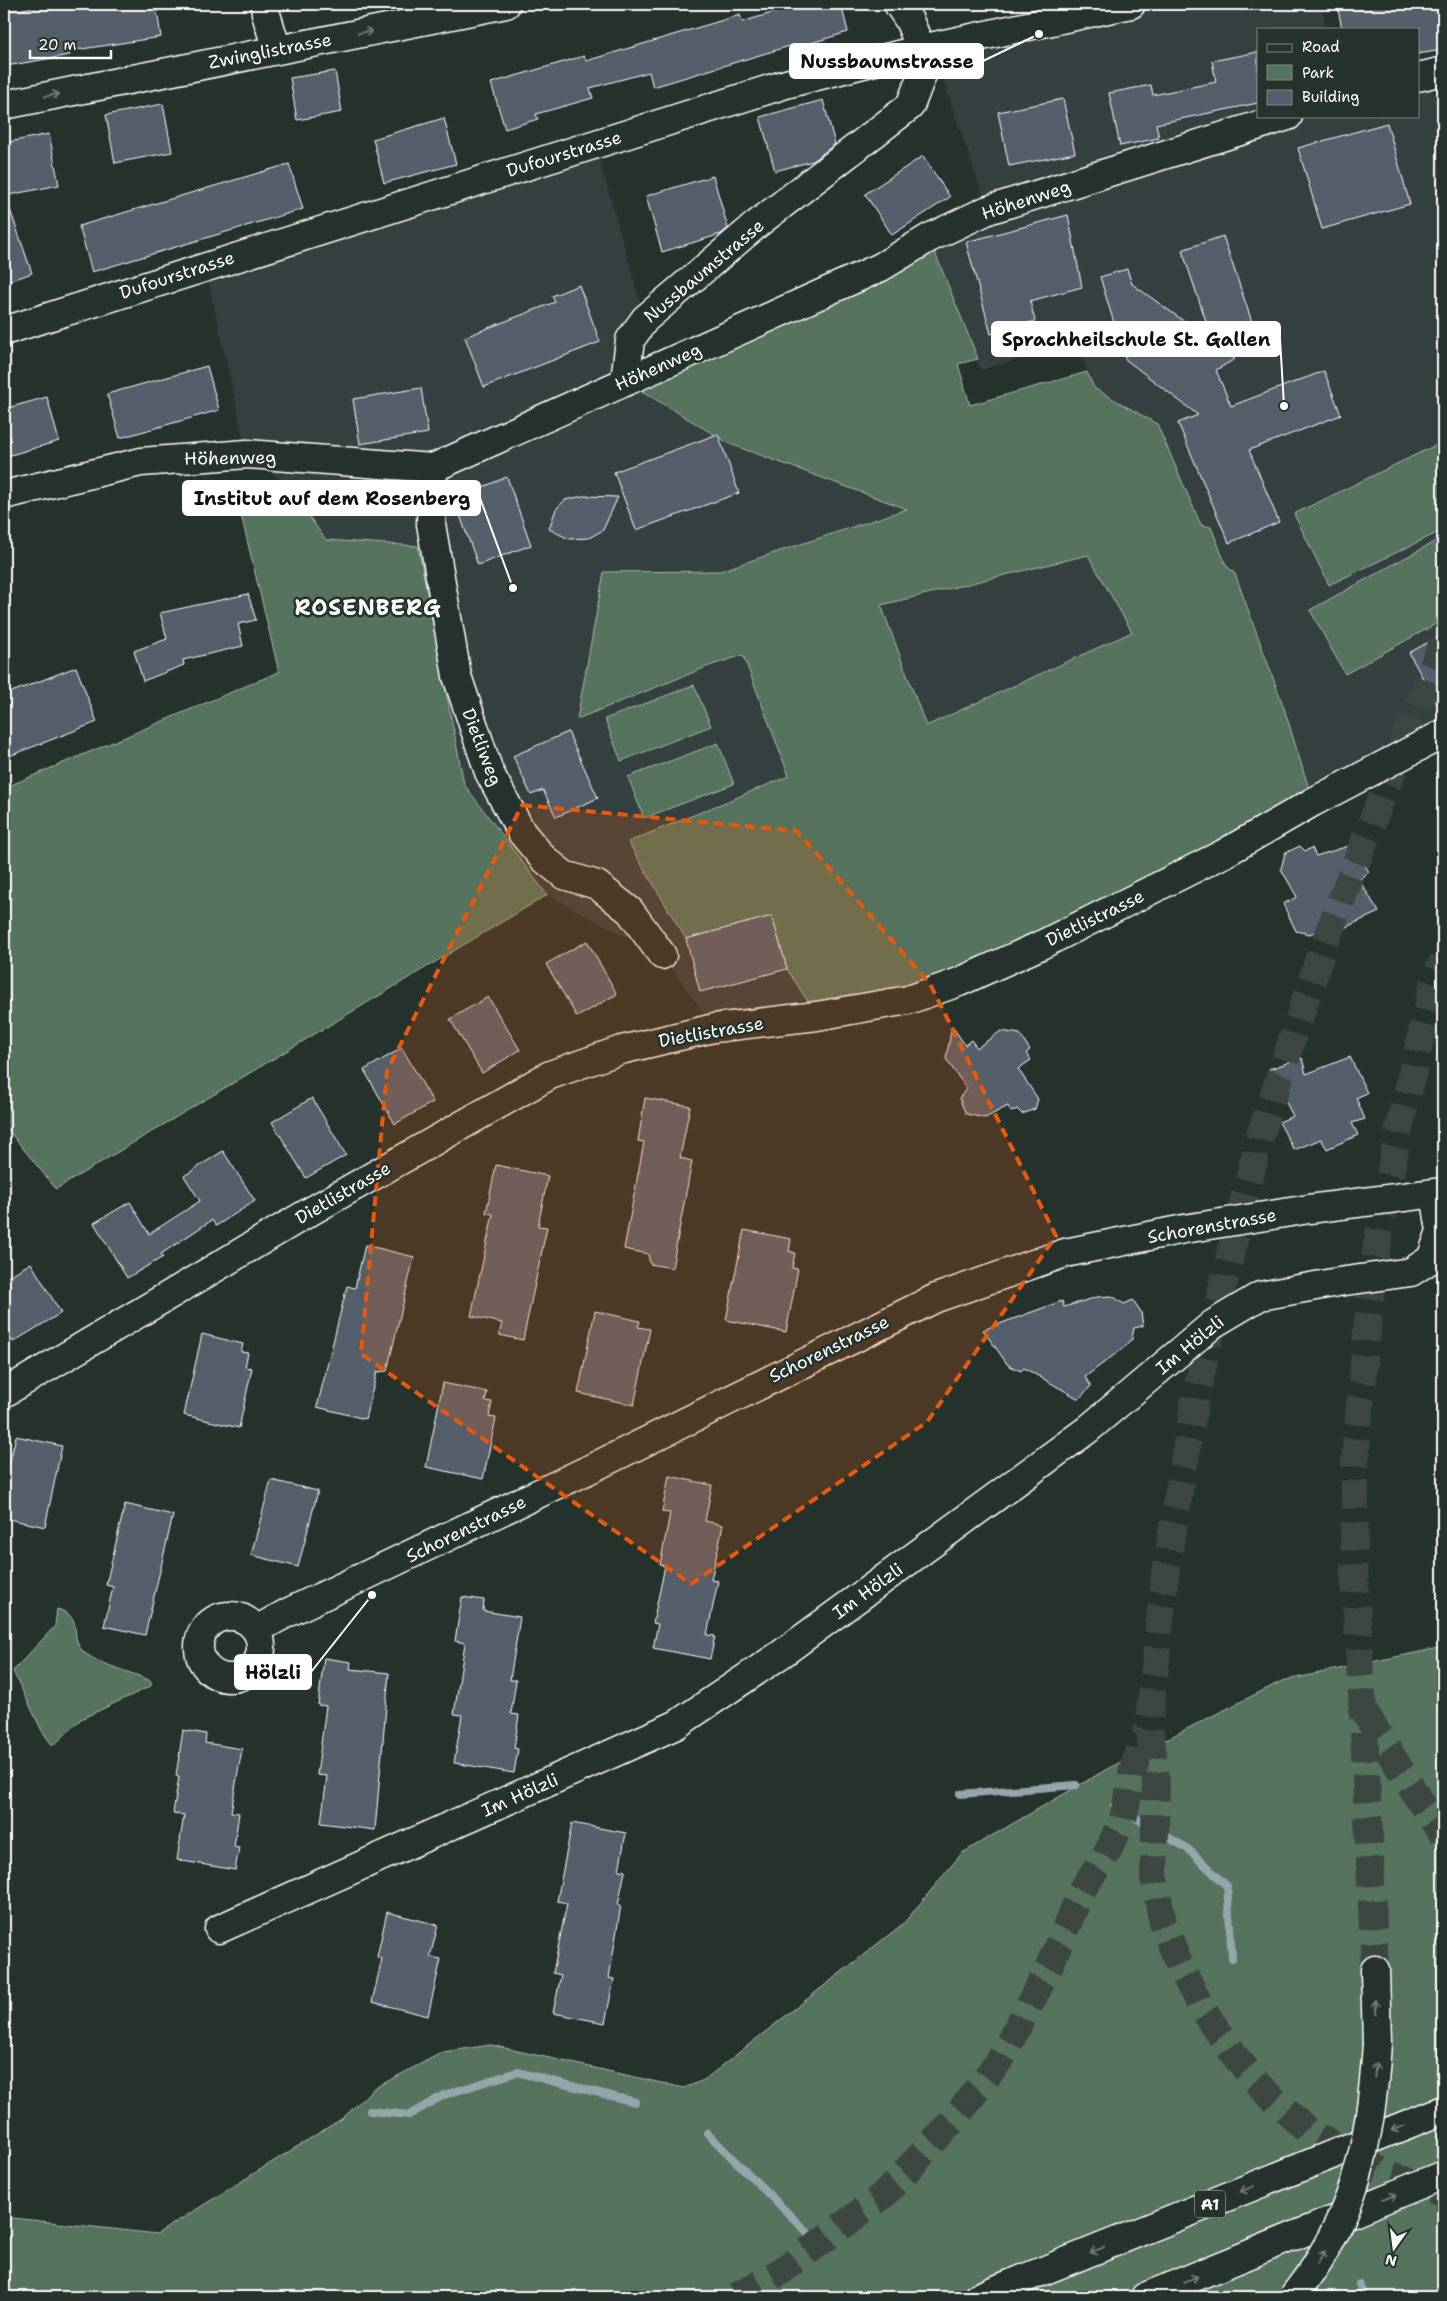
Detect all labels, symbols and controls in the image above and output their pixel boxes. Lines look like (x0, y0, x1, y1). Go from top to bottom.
street label: Zwinglistrasse (206, 27, 334, 75)
one-way arrow (357, 27, 373, 36)
scale bar (30, 28, 111, 60)
legend (1257, 28, 1420, 118)
text: 20 m (38, 35, 77, 55)
text: Road (1302, 37, 1340, 57)
callout: Nussbaumstrasse (790, 44, 983, 78)
text: Nussbaumstrasse (800, 49, 974, 74)
text: Park (1302, 63, 1334, 83)
text: Building (1302, 87, 1359, 107)
one-way arrow (43, 90, 59, 99)
street label: Dufourstrasse (503, 125, 625, 183)
street label: Höhenweg (978, 174, 1074, 226)
street label: Nussbaumstrasse (639, 214, 769, 328)
street label: Dufourstrasse (117, 245, 237, 305)
callout: Sprachheilschule St. Gallen (992, 322, 1280, 356)
text: Sprachheilschule St. Gallen (1002, 327, 1271, 352)
street label: Höhenweg (611, 337, 705, 397)
street label: Höhenweg (184, 445, 276, 471)
callout: Institut auf dem Rosenberg (183, 481, 480, 515)
text: Institut auf dem Rosenberg (194, 486, 470, 511)
district label: ROSENBERG (294, 593, 442, 622)
street label: Dietliweg (456, 705, 508, 789)
street label: Dietlistrasse (1042, 884, 1148, 952)
street label: Dietlistrasse (657, 1011, 765, 1053)
street label: Dietlistrasse (291, 1156, 395, 1230)
street label: Schorenstrasse (1146, 1203, 1278, 1249)
street label: Schorenstrasse (765, 1310, 893, 1388)
street label: Im Hölzli (1151, 1310, 1229, 1380)
street label: Schorenstrasse (402, 1490, 530, 1568)
street label: Im Hölzli (828, 1557, 908, 1625)
callout: Hölzli (235, 1655, 311, 1689)
text: Hölzli (245, 1660, 301, 1685)
street label: Im Hölzli (478, 1767, 562, 1823)
one-way arrow (1371, 1999, 1381, 2015)
one-way arrow (1371, 2062, 1380, 2078)
one-way arrow (1391, 2124, 1406, 2133)
one-way arrow (1240, 2185, 1255, 2194)
road number: A1 (1195, 2190, 1225, 2218)
one-way arrow (1382, 2192, 1397, 2201)
north arrow (1370, 2224, 1420, 2274)
one-way arrow (1089, 2246, 1104, 2255)
one-way arrow (1317, 2251, 1327, 2265)
text: N (1383, 2251, 1398, 2271)
one-way arrow (1183, 2273, 1198, 2282)

